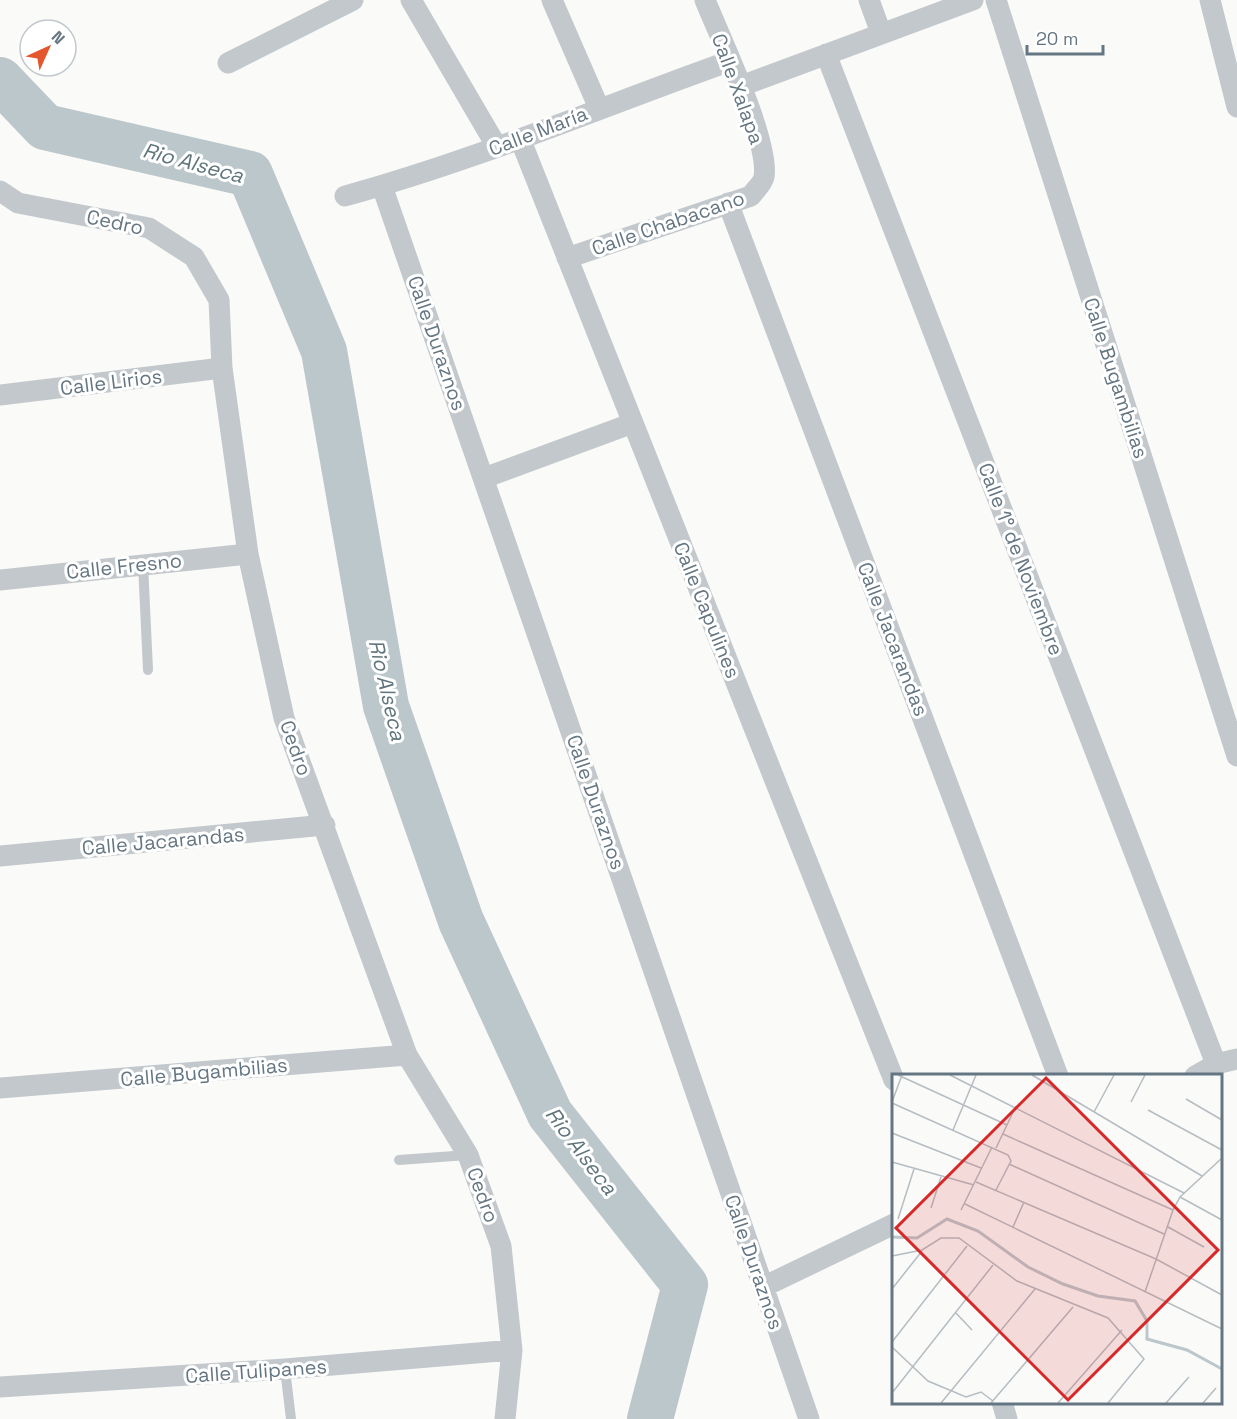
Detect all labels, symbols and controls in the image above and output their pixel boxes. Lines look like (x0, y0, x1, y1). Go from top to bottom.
north arrow (18, 18, 78, 78)
scale bar (1027, 18, 1104, 56)
text: N (47, 27, 69, 49)
text: 20 m (1036, 27, 1079, 50)
street label: Calle Xalapa (706, 30, 770, 148)
street label: Calle María (485, 100, 591, 162)
water label: Rio Alseca (140, 136, 247, 189)
street label: Calle Chabacano (588, 185, 748, 261)
street label: Cedro (84, 203, 146, 241)
street label: Calle Duraznos (402, 272, 472, 414)
street label: Calle Bugambilias (1078, 294, 1154, 462)
street label: Calle Lirios (59, 363, 163, 401)
street label: Calle 1° de Noviembre (972, 459, 1070, 659)
street label: Calle Capulines (668, 538, 746, 682)
street label: Calle Fresno (65, 547, 183, 585)
street label: Calle Jacarandas (852, 558, 934, 720)
water label: Rio Alseca (363, 637, 412, 744)
street label: Cedro (274, 717, 318, 779)
street label: Calle Duraznos (561, 731, 631, 873)
street label: Calle Jacarandas (81, 821, 245, 861)
street label: Calle Bugambilias (119, 1052, 289, 1092)
inset map (892, 1074, 1222, 1404)
water label: Rio Alseca (540, 1101, 624, 1201)
street label: Cedro (461, 1164, 505, 1226)
street label: Calle Duraznos (719, 1191, 789, 1333)
street label: Calle Tulipanes (184, 1353, 328, 1389)

